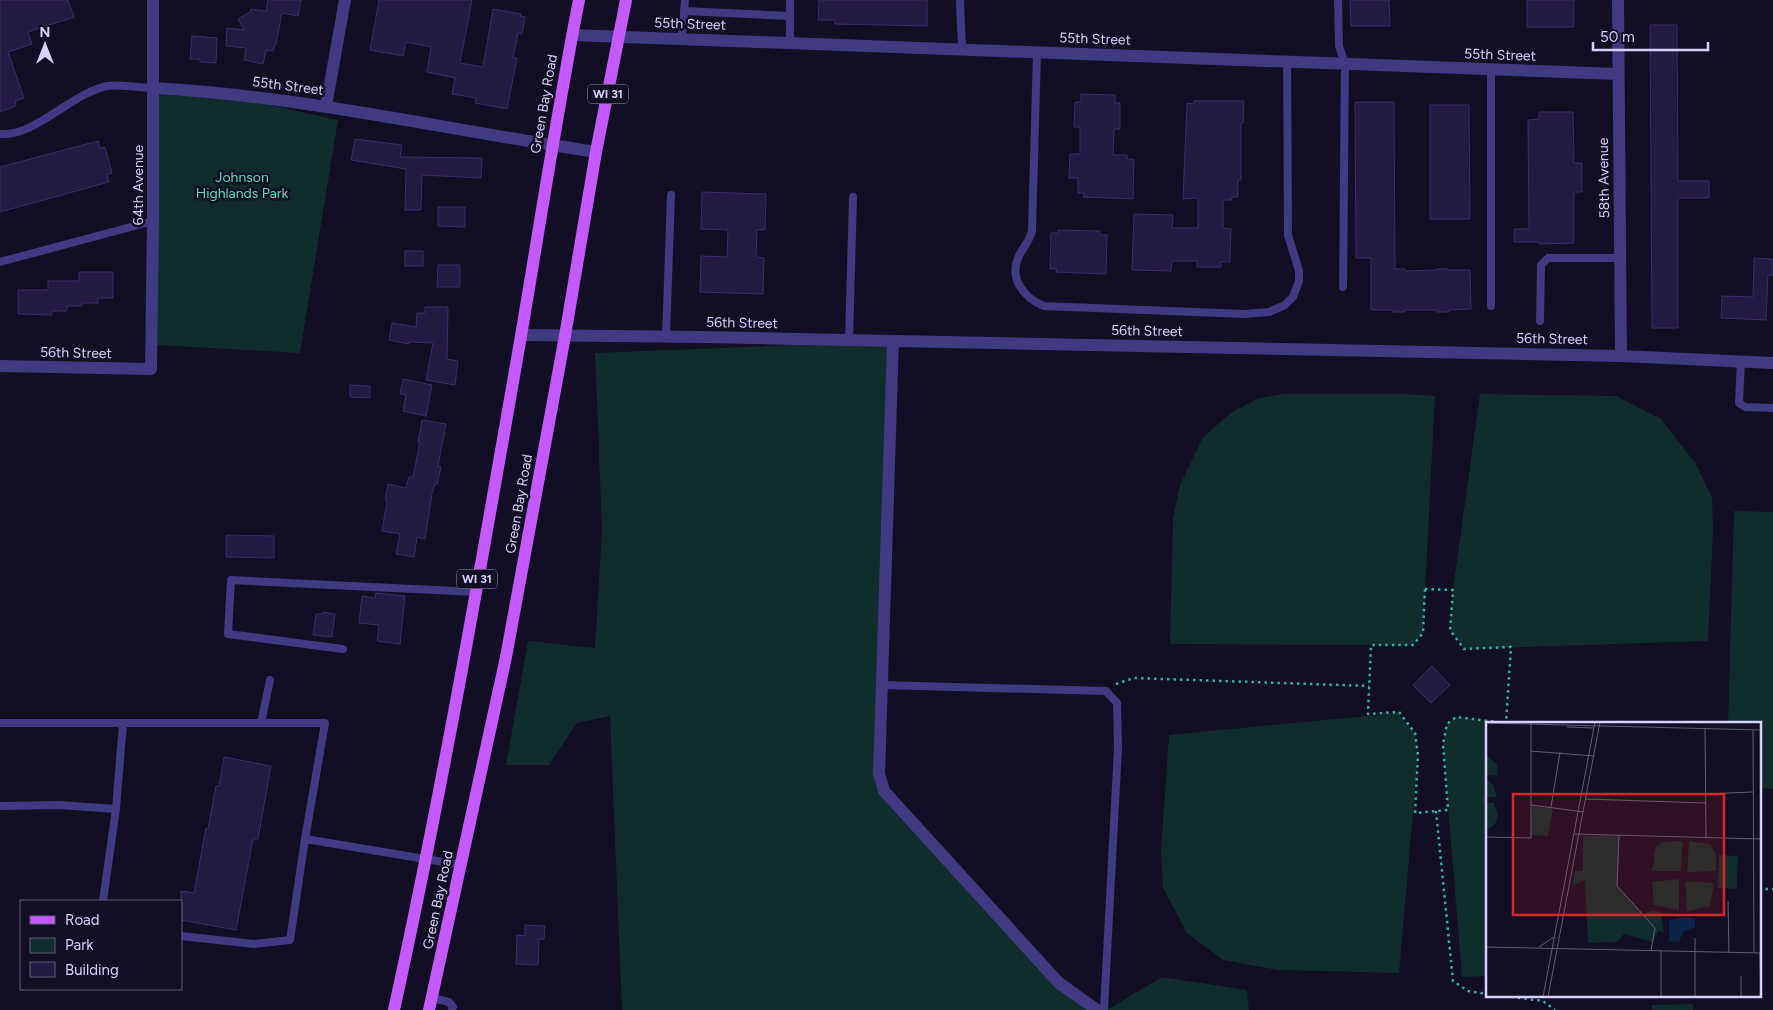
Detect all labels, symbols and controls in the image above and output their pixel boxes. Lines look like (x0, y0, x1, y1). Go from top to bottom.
street label: 55th Street (654, 14, 726, 34)
north arrow (20, 20, 70, 70)
scale bar (1593, 20, 1708, 52)
text: N (40, 24, 50, 41)
text: 50 m (1600, 28, 1635, 46)
street label: 55th Street (1059, 29, 1131, 49)
street label: 55th Street (1464, 45, 1536, 65)
street label: Green Bay Road (527, 53, 561, 155)
street label: 55th Street (251, 73, 325, 99)
road number: WI 31 (588, 85, 628, 104)
street label: 58th Avenue (1595, 137, 1613, 218)
street label: 64th Avenue (130, 144, 147, 225)
park label: Johnson Highlands Park (196, 169, 289, 202)
street label: 56th Street (706, 314, 778, 332)
street label: 56th Street (1111, 322, 1183, 340)
street label: 56th Street (1516, 330, 1588, 348)
street label: 56th Street (40, 344, 112, 362)
street label: Green Bay Road (502, 453, 536, 555)
road number: WI 31 (457, 570, 497, 588)
inset map (1486, 722, 1760, 998)
street label: Green Bay Road (419, 849, 457, 951)
legend (20, 900, 182, 990)
text: Road (65, 911, 100, 929)
text: Park (65, 936, 94, 954)
text: Building (65, 961, 119, 979)

